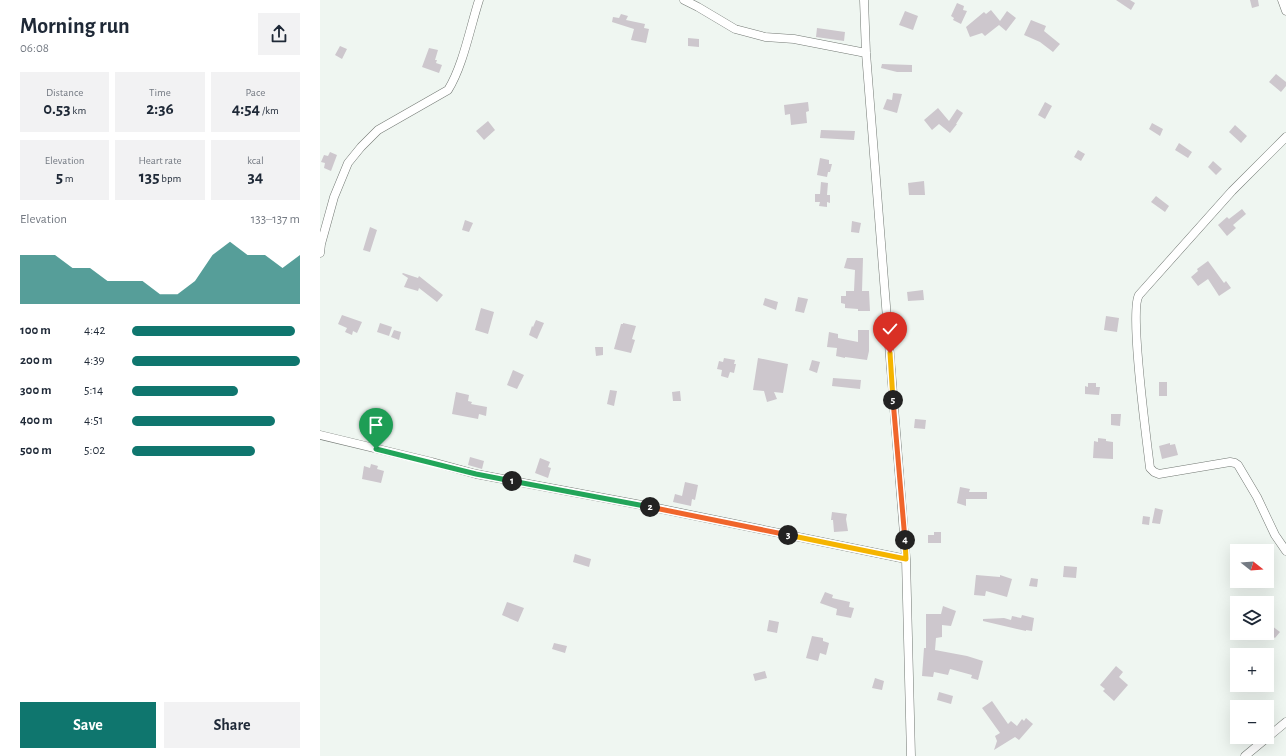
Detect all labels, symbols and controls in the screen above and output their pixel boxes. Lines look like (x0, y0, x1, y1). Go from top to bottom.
button: share (258, 13, 300, 55)
text: Morning run (20, 15, 130, 37)
text: 06:08 (20, 42, 49, 55)
text: Distance (46, 87, 83, 98)
text: Time (149, 87, 171, 98)
text: Pace (245, 87, 265, 98)
text: 0.53 (43, 100, 71, 117)
text: 2:36 (146, 100, 174, 117)
text: 4:54 (232, 100, 260, 117)
text: km (71, 105, 86, 116)
text: /km (260, 105, 279, 116)
text: Elevation (45, 155, 85, 166)
text: Heart rate (138, 155, 182, 166)
text: kcal (247, 155, 264, 166)
text: 5 (56, 168, 63, 185)
text: 135 (139, 168, 160, 185)
text: 34 (247, 168, 263, 185)
text: m (63, 173, 74, 184)
text: bpm (160, 173, 181, 184)
text: Elevation (20, 213, 67, 226)
text: 133–137 m (251, 213, 300, 226)
pin (873, 312, 907, 353)
icon: check (879, 318, 901, 340)
text: 100 m (20, 324, 51, 337)
text: 4:42 (84, 324, 105, 337)
text: 200 m (20, 354, 52, 367)
text: 4:39 (84, 354, 105, 367)
text: 300 m (20, 384, 52, 397)
text: 5:14 (84, 384, 103, 397)
pin: 5 (883, 390, 903, 410)
text: 5 (891, 394, 895, 405)
pin (359, 408, 393, 449)
text: 400 m (20, 414, 53, 427)
text: 4:51 (84, 414, 103, 427)
icon: arrive (365, 414, 387, 436)
text: 500 m (20, 444, 52, 457)
text: 5:02 (84, 444, 105, 457)
pin: 1 (502, 471, 522, 491)
text: 1 (510, 475, 514, 486)
pin: 2 (640, 497, 660, 517)
text: 2 (647, 501, 653, 512)
pin: 3 (778, 525, 798, 545)
text: 3 (786, 529, 790, 540)
pin: 4 (895, 530, 915, 550)
text: 4 (902, 534, 908, 545)
north arrow (1230, 544, 1274, 588)
map controls (1230, 544, 1274, 744)
button: layers (1230, 596, 1274, 640)
button: + (1230, 648, 1274, 692)
button: − (1230, 700, 1274, 744)
button: Save (20, 702, 156, 748)
button: Share (164, 702, 300, 748)

